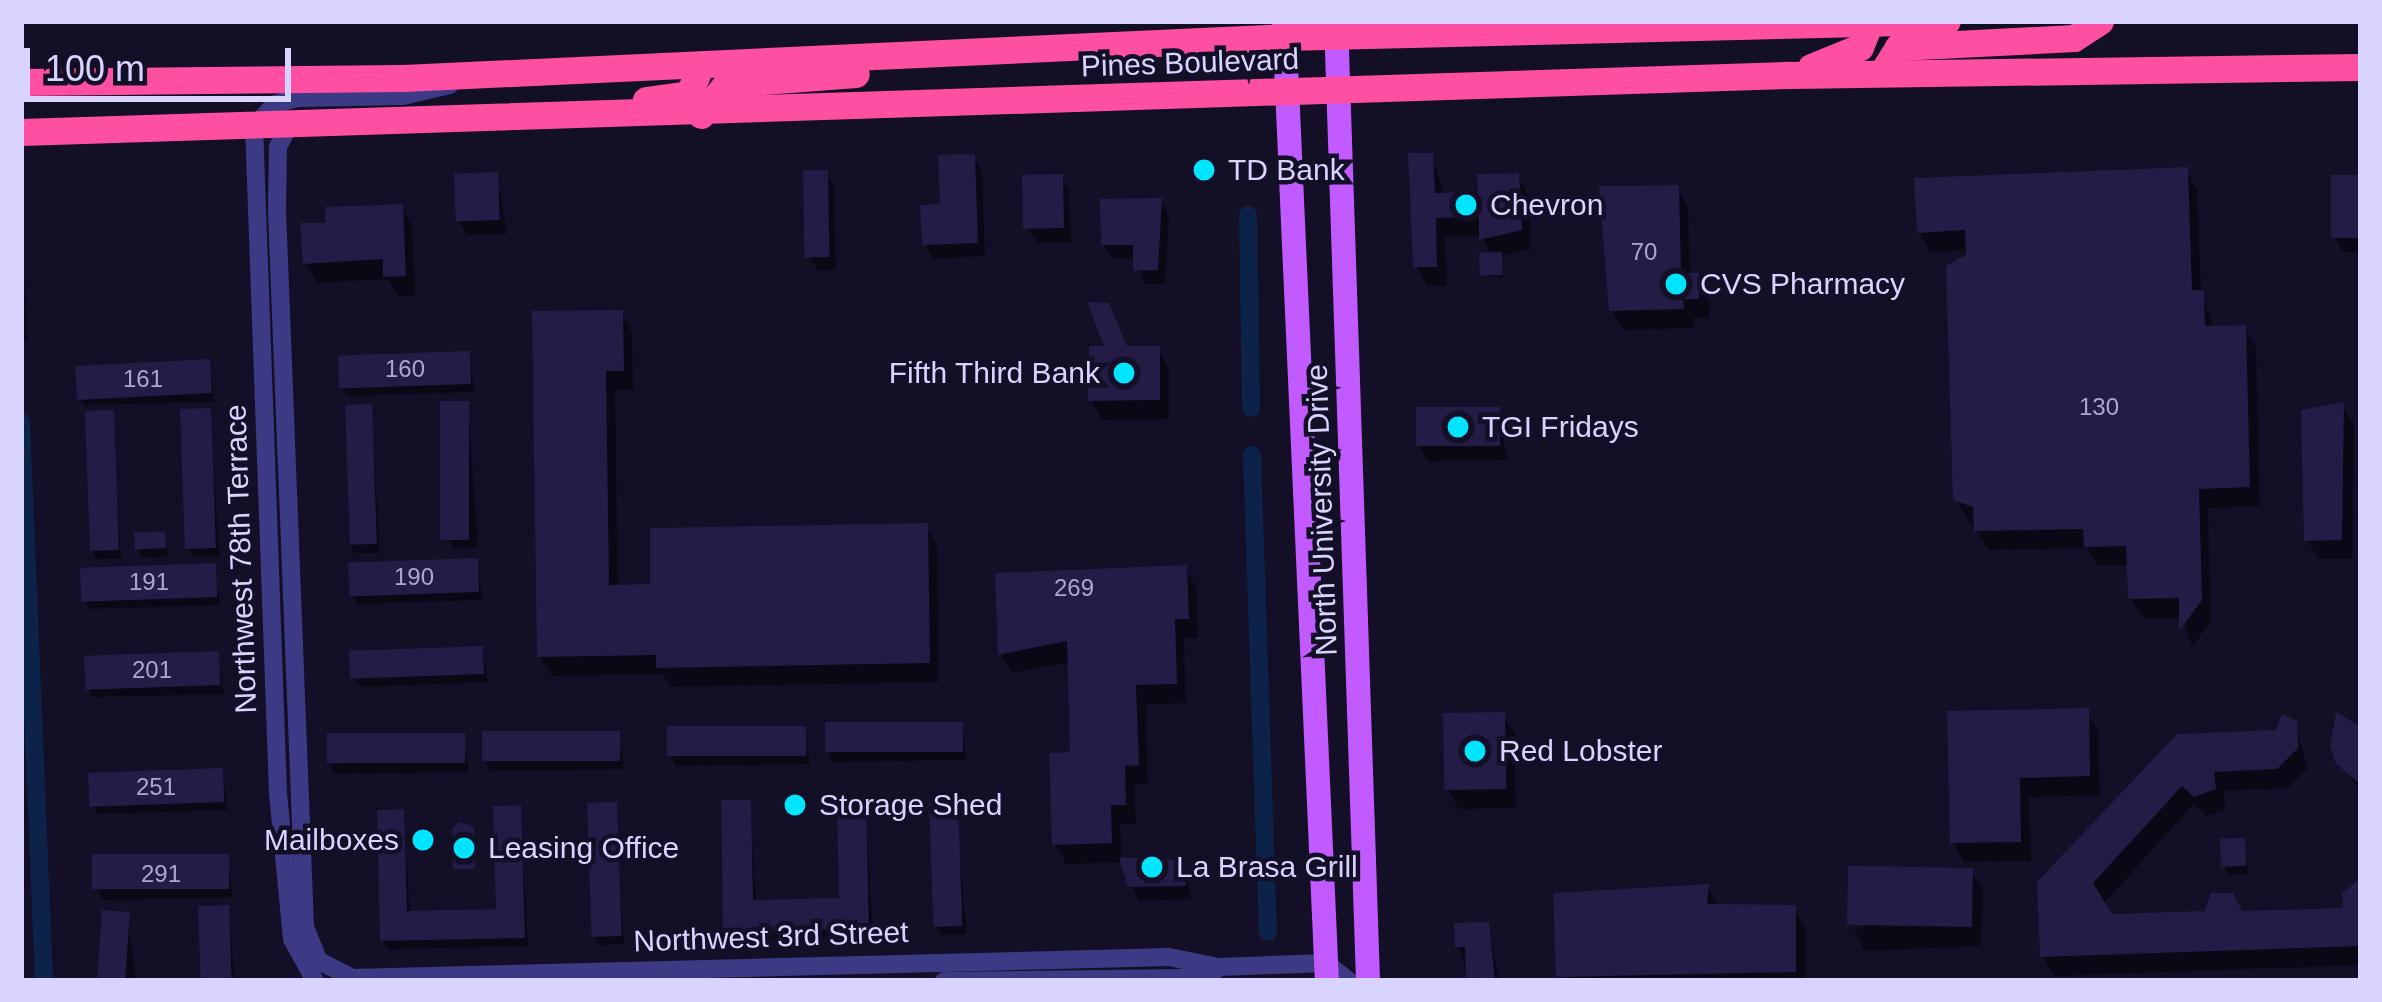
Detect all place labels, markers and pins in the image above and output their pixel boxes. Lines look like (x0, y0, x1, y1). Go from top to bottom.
place label: TD Bank (1228, 152, 1345, 188)
marker: TD Bank (1191, 157, 1217, 183)
place label: Chevron (1490, 187, 1603, 223)
marker: Chevron (1453, 192, 1479, 218)
place label: CVS Pharmacy (1700, 266, 1905, 302)
marker: CVS Pharmacy (1663, 271, 1689, 297)
place label: Fifth Third Bank (888, 355, 1100, 391)
marker: Fifth Third Bank (1111, 360, 1137, 386)
place label: TGI Fridays (1482, 409, 1639, 445)
marker: TGI Fridays (1445, 414, 1471, 440)
place label: Red Lobster (1499, 733, 1662, 769)
marker: Red Lobster (1462, 738, 1488, 764)
place label: Storage Shed (819, 787, 1002, 823)
marker: Storage Shed (782, 792, 808, 818)
place label: Mailboxes (264, 822, 399, 858)
marker: Mailboxes (410, 827, 436, 853)
place label: Leasing Office (488, 830, 679, 866)
marker: Leasing Office (451, 835, 477, 861)
place label: La Brasa Grill (1176, 849, 1358, 885)
marker: La Brasa Grill (1139, 854, 1165, 880)

